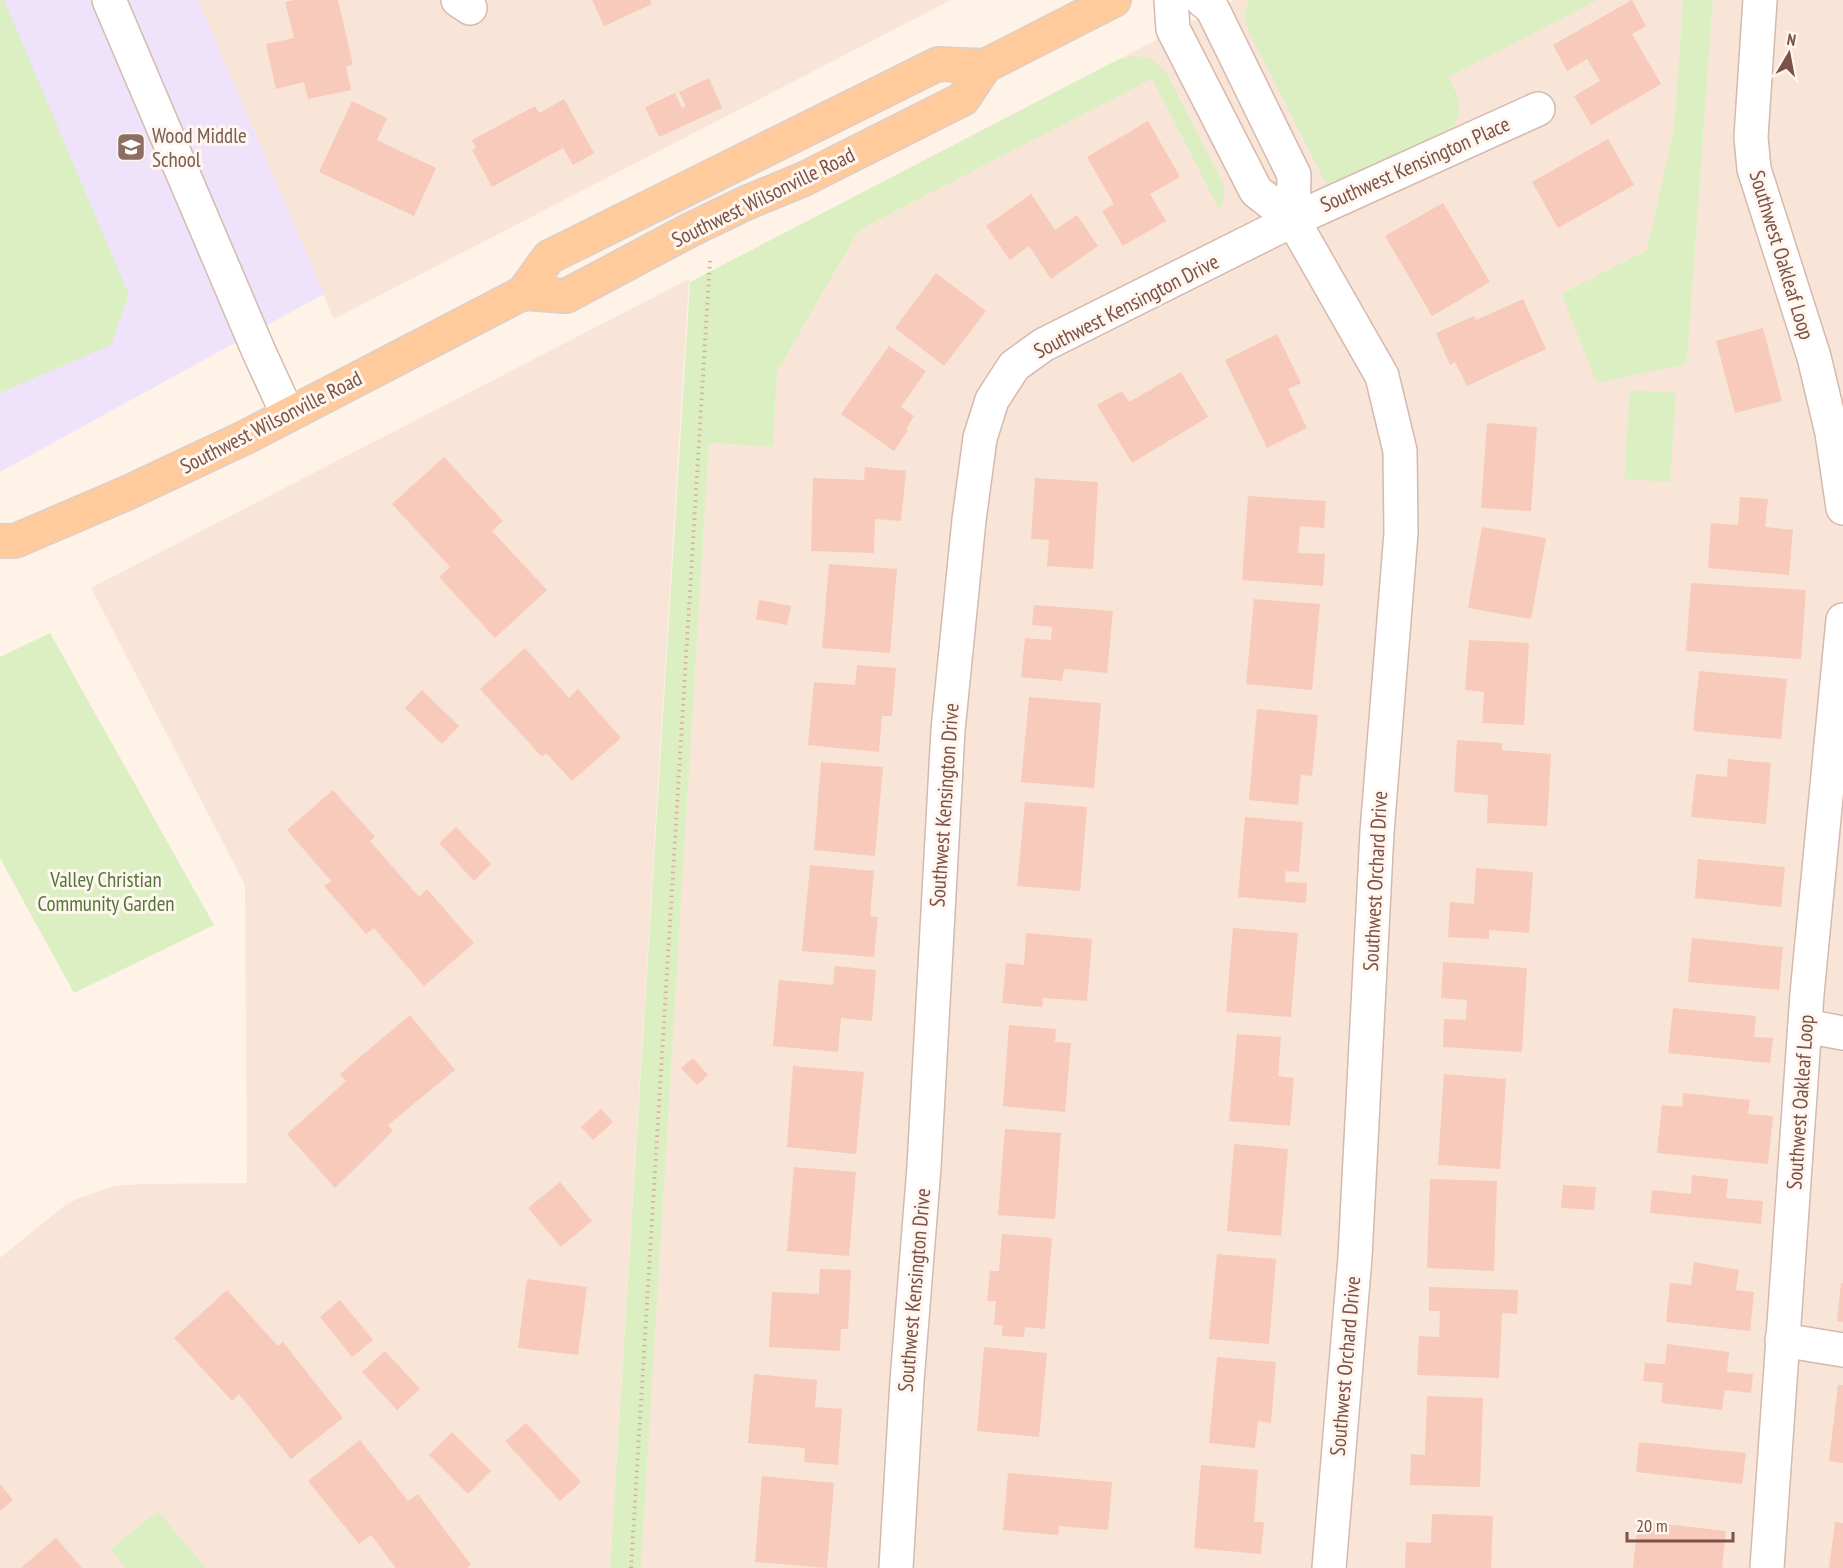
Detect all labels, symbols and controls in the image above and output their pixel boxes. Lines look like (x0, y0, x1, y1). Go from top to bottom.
north arrow (1759, 24, 1819, 84)
text: N (1786, 29, 1798, 50)
street label: Southwest Kensington Place (1316, 110, 1514, 218)
place label: Wood Middle School (152, 122, 247, 173)
school or university icon: Wood Middle School (115, 131, 147, 163)
street label: Southwest Wilsonville Road (667, 141, 859, 253)
street label: Southwest Oakleaf Loop (1743, 167, 1821, 343)
street label: Southwest Kensington Drive (1029, 248, 1223, 364)
street label: Southwest Wilsonville Road (176, 364, 366, 480)
street label: Southwest Kensington Drive (923, 702, 965, 908)
street label: Southwest Orchard Drive (1357, 790, 1393, 972)
park label: Valley Christian Community Garden (37, 866, 175, 917)
street label: Southwest Oakleaf Loop (1780, 1014, 1820, 1190)
street label: Southwest Kensington Drive (892, 1187, 936, 1393)
street label: Southwest Orchard Drive (1324, 1275, 1366, 1457)
scale bar (1627, 1505, 1734, 1543)
text: 20 m (1636, 1514, 1668, 1537)

